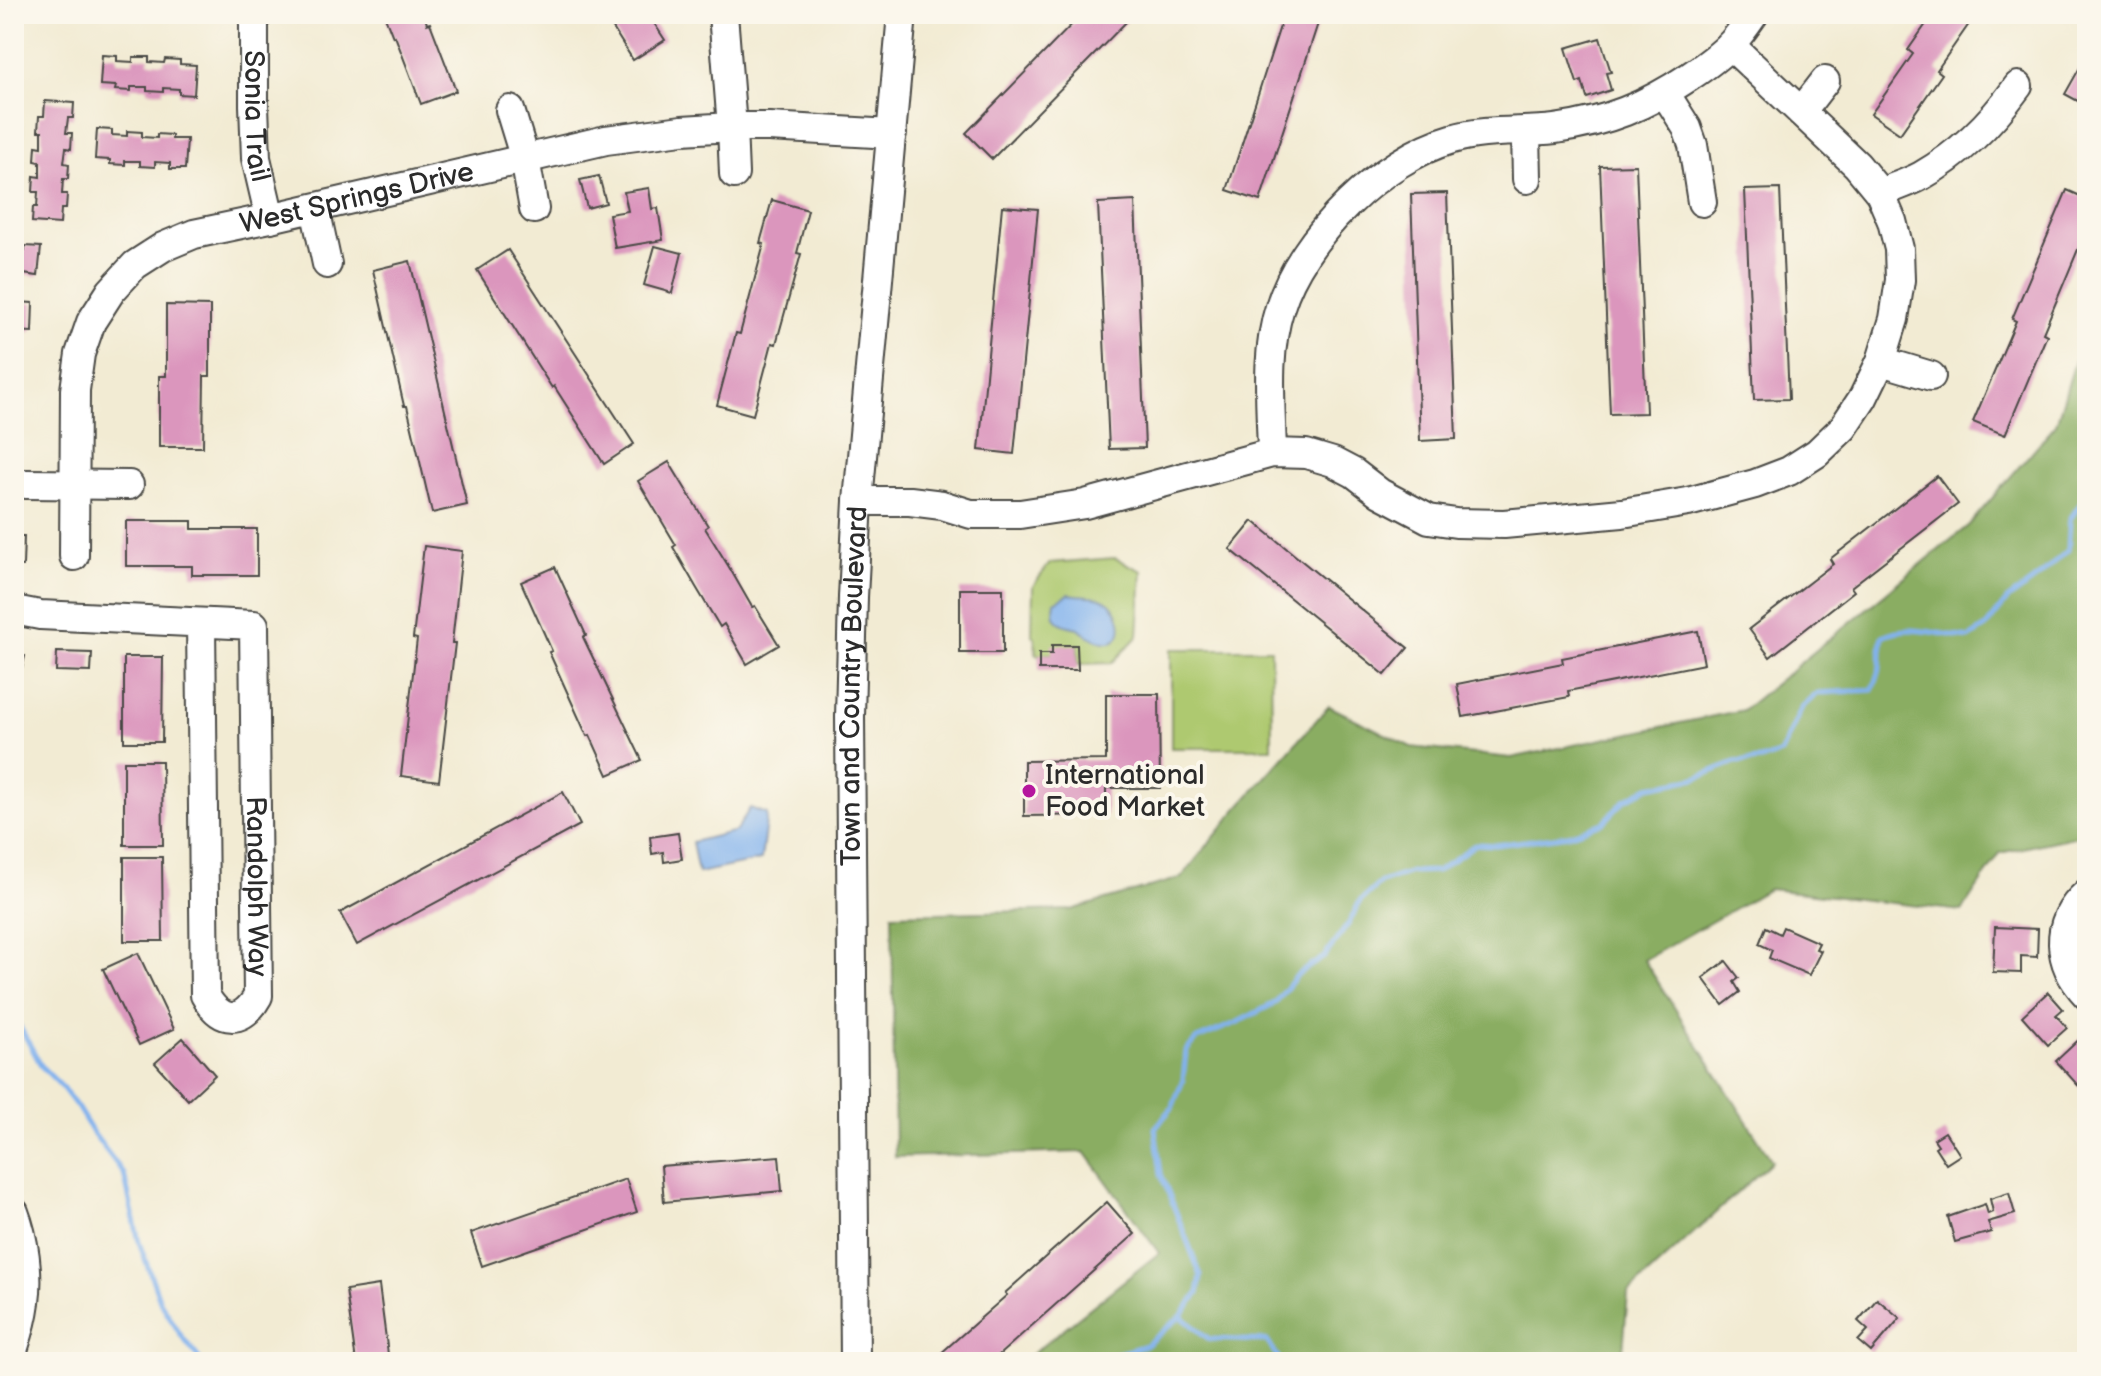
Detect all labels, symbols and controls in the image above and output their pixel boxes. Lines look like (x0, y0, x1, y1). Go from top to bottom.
street label: Sonia Trail (238, 50, 277, 185)
street label: West Springs Drive (237, 155, 477, 240)
street label: Town and Country Boulevard (833, 505, 874, 866)
place label: International Food Market (1045, 759, 1205, 824)
marker: International Food Market (1020, 782, 1038, 800)
street label: Randolph Way (239, 796, 274, 977)

